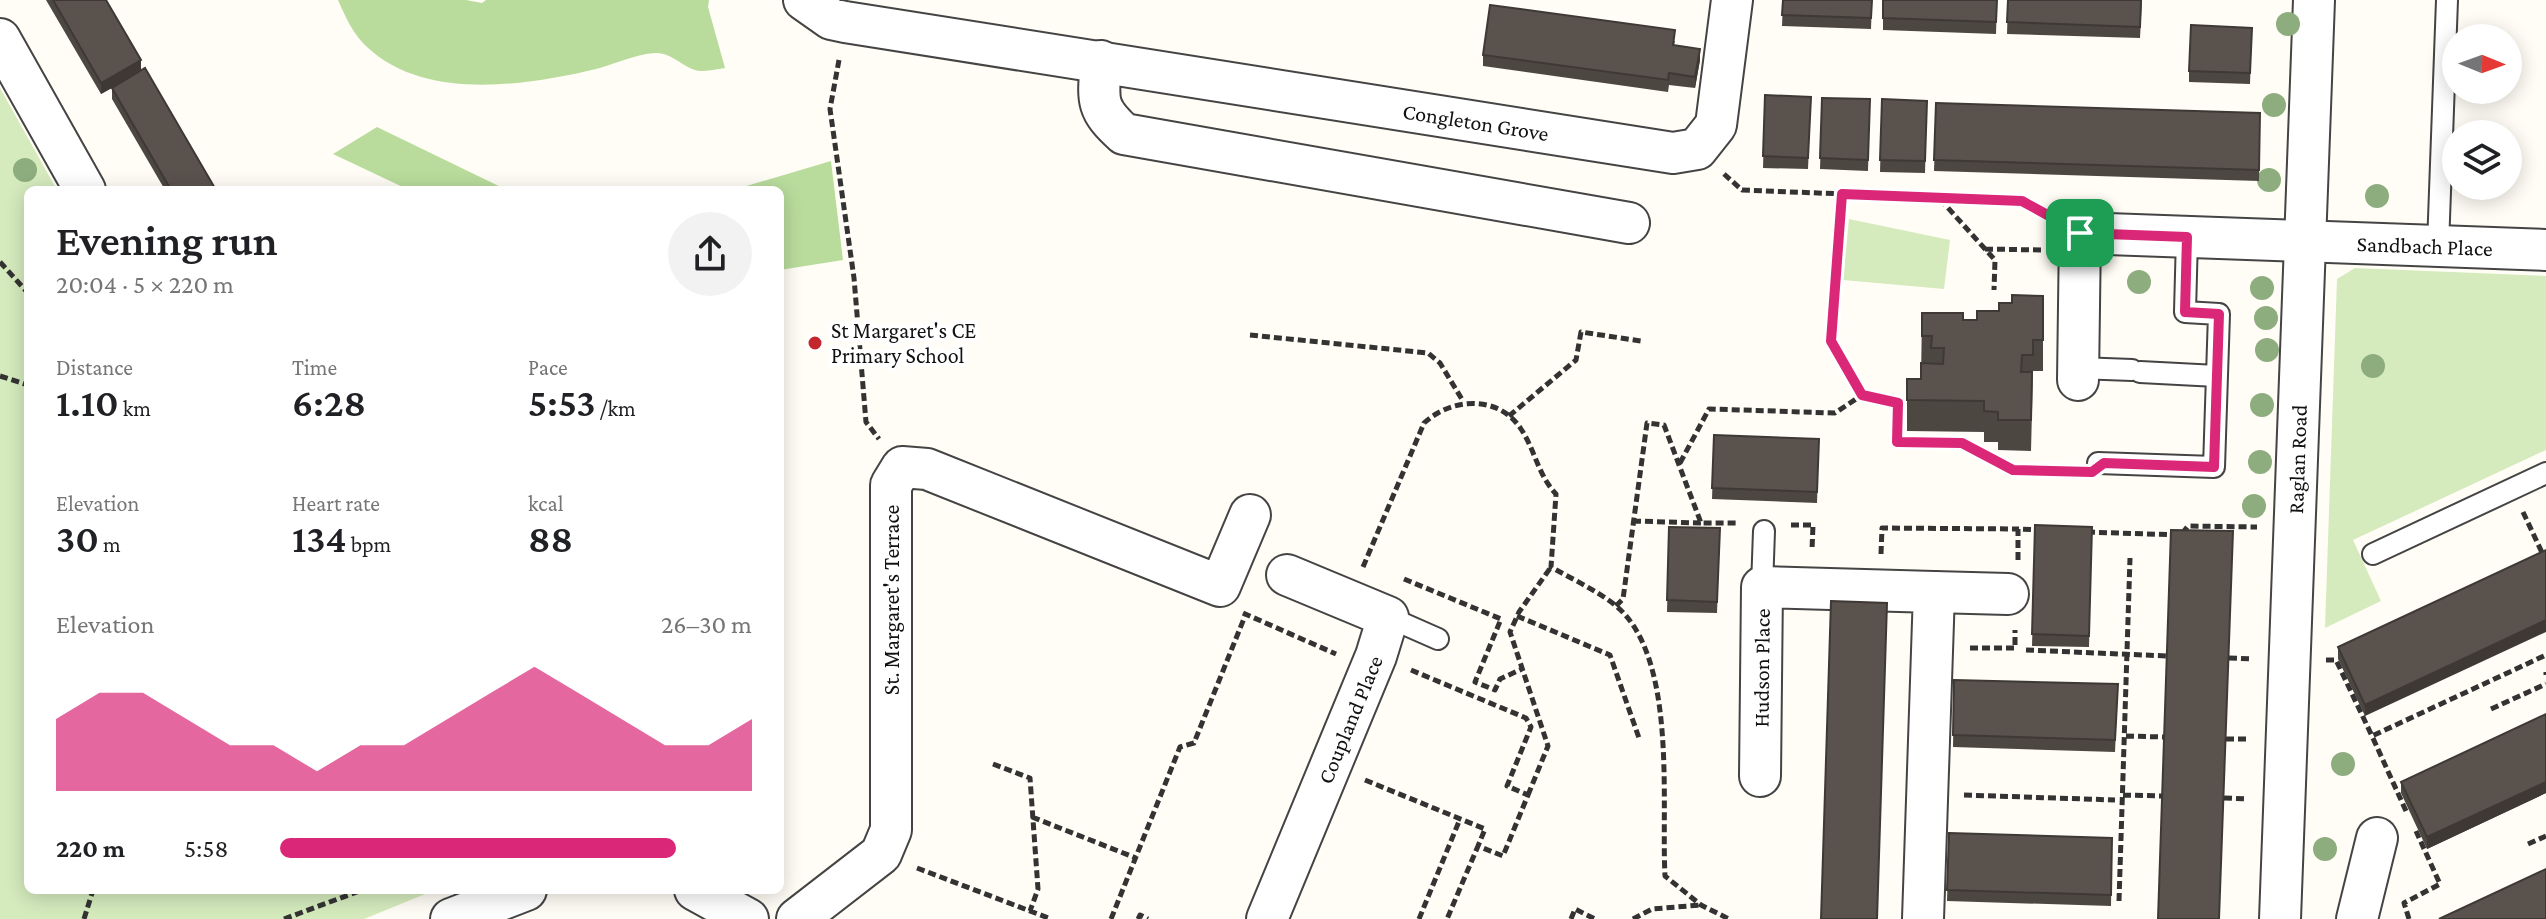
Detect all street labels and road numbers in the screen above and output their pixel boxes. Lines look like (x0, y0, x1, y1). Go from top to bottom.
street label: Congleton Grove (1401, 98, 1551, 146)
street label: Sandbach Place (2356, 231, 2493, 261)
street label: Raglan Road (2283, 404, 2312, 514)
street label: St. Margaret's Terrace (879, 505, 904, 695)
street label: Hudson Place (1749, 608, 1775, 728)
street label: Coupland Place (1313, 652, 1388, 787)

